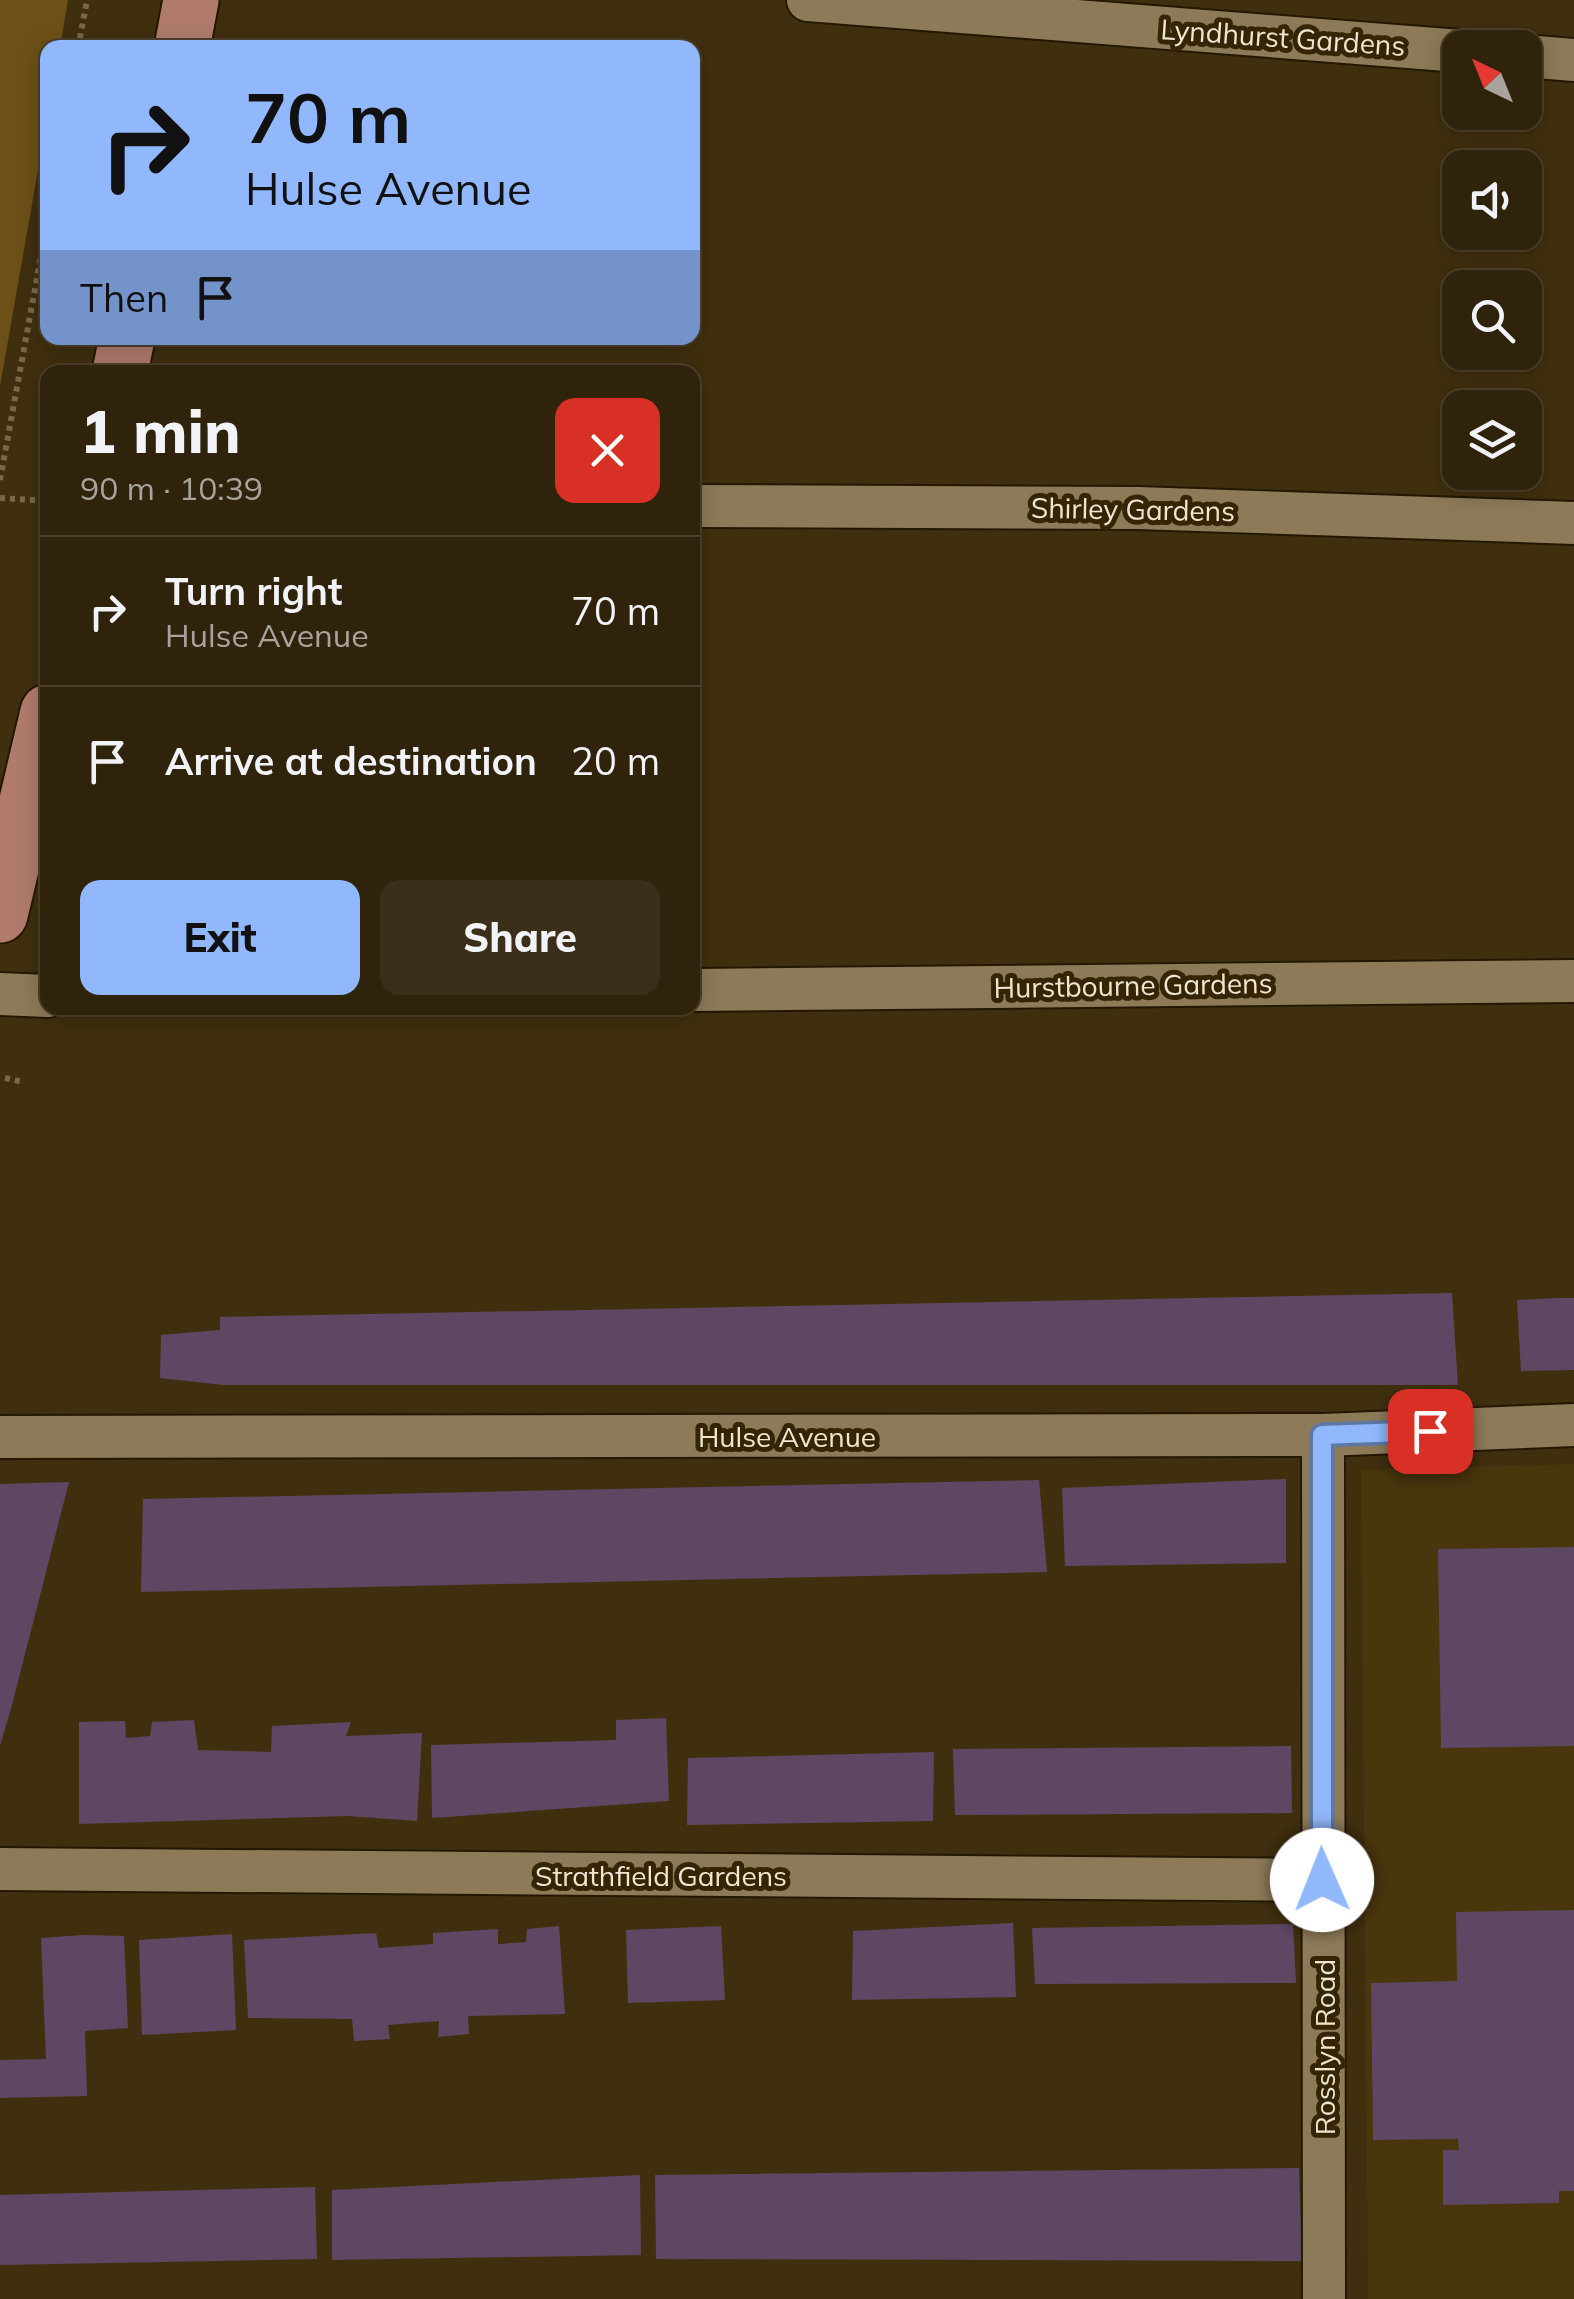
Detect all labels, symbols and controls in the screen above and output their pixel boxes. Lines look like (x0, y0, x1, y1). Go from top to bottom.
street label: Lyndhurst Gardens (1159, 11, 1407, 63)
north arrow (1442, 30, 1542, 130)
map controls (1442, 30, 1542, 490)
text: 70 m (245, 73, 411, 161)
icon: right (80, 80, 210, 210)
button: sound (1442, 150, 1542, 250)
text: Hulse Avenue (245, 160, 531, 216)
icon: arrive (188, 270, 243, 325)
button: search (1442, 270, 1542, 370)
text: Then (80, 274, 168, 322)
button: layers (1442, 390, 1542, 490)
text: 1 min (80, 393, 241, 468)
button: close (555, 398, 660, 503)
text: 90 m · 10:39 (80, 468, 263, 508)
street label: Shirley Gardens (1031, 490, 1235, 528)
text: Turn right (165, 567, 342, 615)
icon: right (80, 584, 135, 639)
text: 70 m (571, 587, 660, 635)
text: Hulse Avenue (165, 615, 369, 655)
icon: arrive (80, 734, 135, 789)
text: Arrive at destination (165, 737, 537, 785)
text: 20 m (571, 737, 660, 785)
button: Exit (80, 880, 360, 995)
button: Share (380, 880, 660, 995)
street label: Hurstbourne Gardens (993, 965, 1273, 1005)
pin (1388, 1389, 1473, 1474)
icon: arrive (1403, 1404, 1458, 1459)
street label: Hulse Avenue (698, 1419, 876, 1454)
position arrow (1270, 1828, 1374, 1932)
street label: Strathfield Gardens (535, 1858, 787, 1893)
street label: Rosslyn Road (1307, 1959, 1342, 2135)

